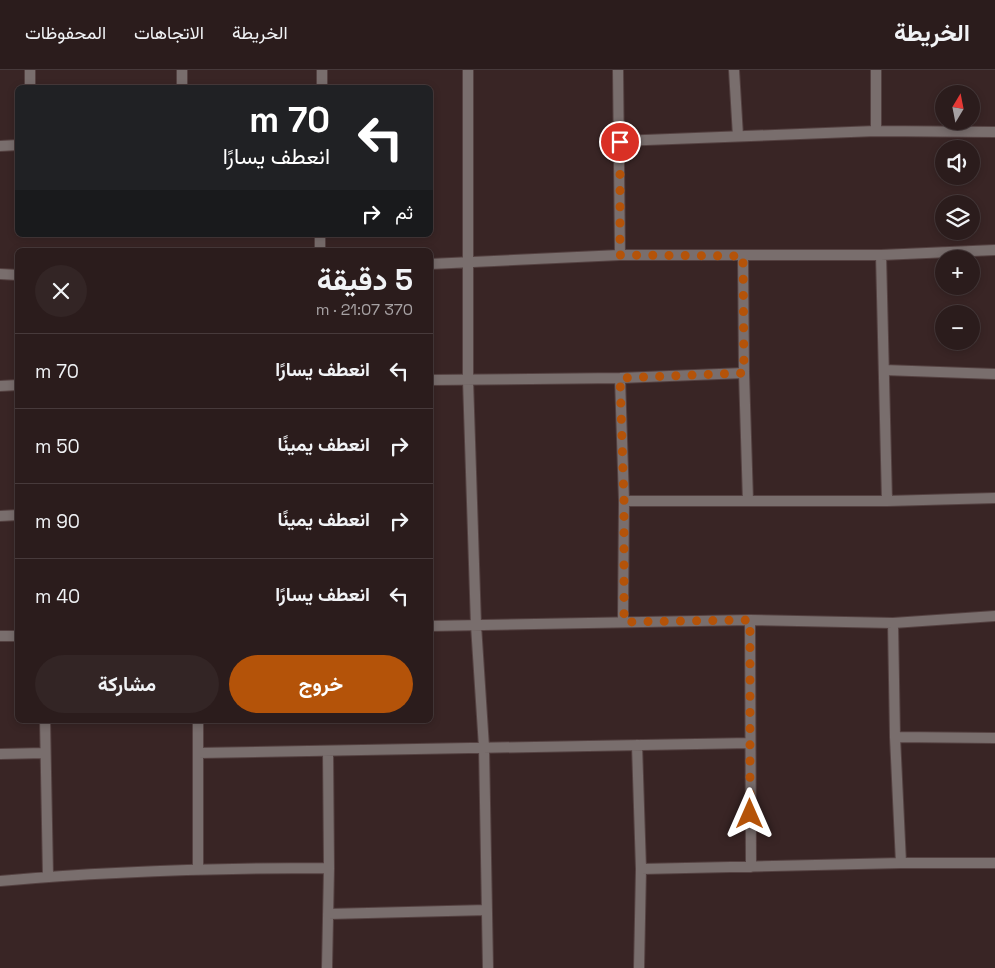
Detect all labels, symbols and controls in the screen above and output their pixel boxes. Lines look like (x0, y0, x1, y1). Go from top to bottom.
text: الخريطة (894, 17, 970, 48)
text: المحفوظات (25, 21, 106, 44)
text: الاتجاهات (134, 21, 204, 44)
text: الخريطة (232, 21, 288, 44)
north arrow (935, 85, 980, 130)
map controls (935, 85, 980, 350)
text: 70 m (249, 98, 330, 142)
icon: left (348, 105, 413, 170)
pin (599, 121, 641, 163)
icon: arrive (606, 128, 634, 156)
button: sound (935, 140, 980, 185)
text: انعطف يسارًا (223, 142, 330, 170)
button: layers (935, 195, 980, 240)
icon: right (357, 200, 385, 228)
text: ثم (395, 200, 413, 225)
button: + (935, 250, 980, 295)
text: 5 دقيقة (317, 260, 413, 299)
button: close (35, 265, 87, 317)
text: 370 m · 21:07 (316, 299, 413, 320)
button: − (935, 305, 980, 350)
text: انعطف يسارًا (275, 357, 370, 382)
icon: left (385, 357, 413, 385)
text: 70 m (35, 359, 79, 384)
text: انعطف يمينًا (278, 432, 370, 457)
icon: right (385, 432, 413, 460)
text: 50 m (35, 434, 80, 459)
text: انعطف يمينًا (278, 507, 370, 532)
icon: right (385, 507, 413, 535)
text: 90 m (35, 509, 80, 534)
text: انعطف يسارًا (275, 582, 370, 607)
icon: left (385, 582, 413, 610)
text: 40 m (35, 584, 80, 609)
button: مشاركة (35, 655, 219, 713)
button: خروج (229, 655, 413, 713)
position arrow (723, 787, 775, 839)

